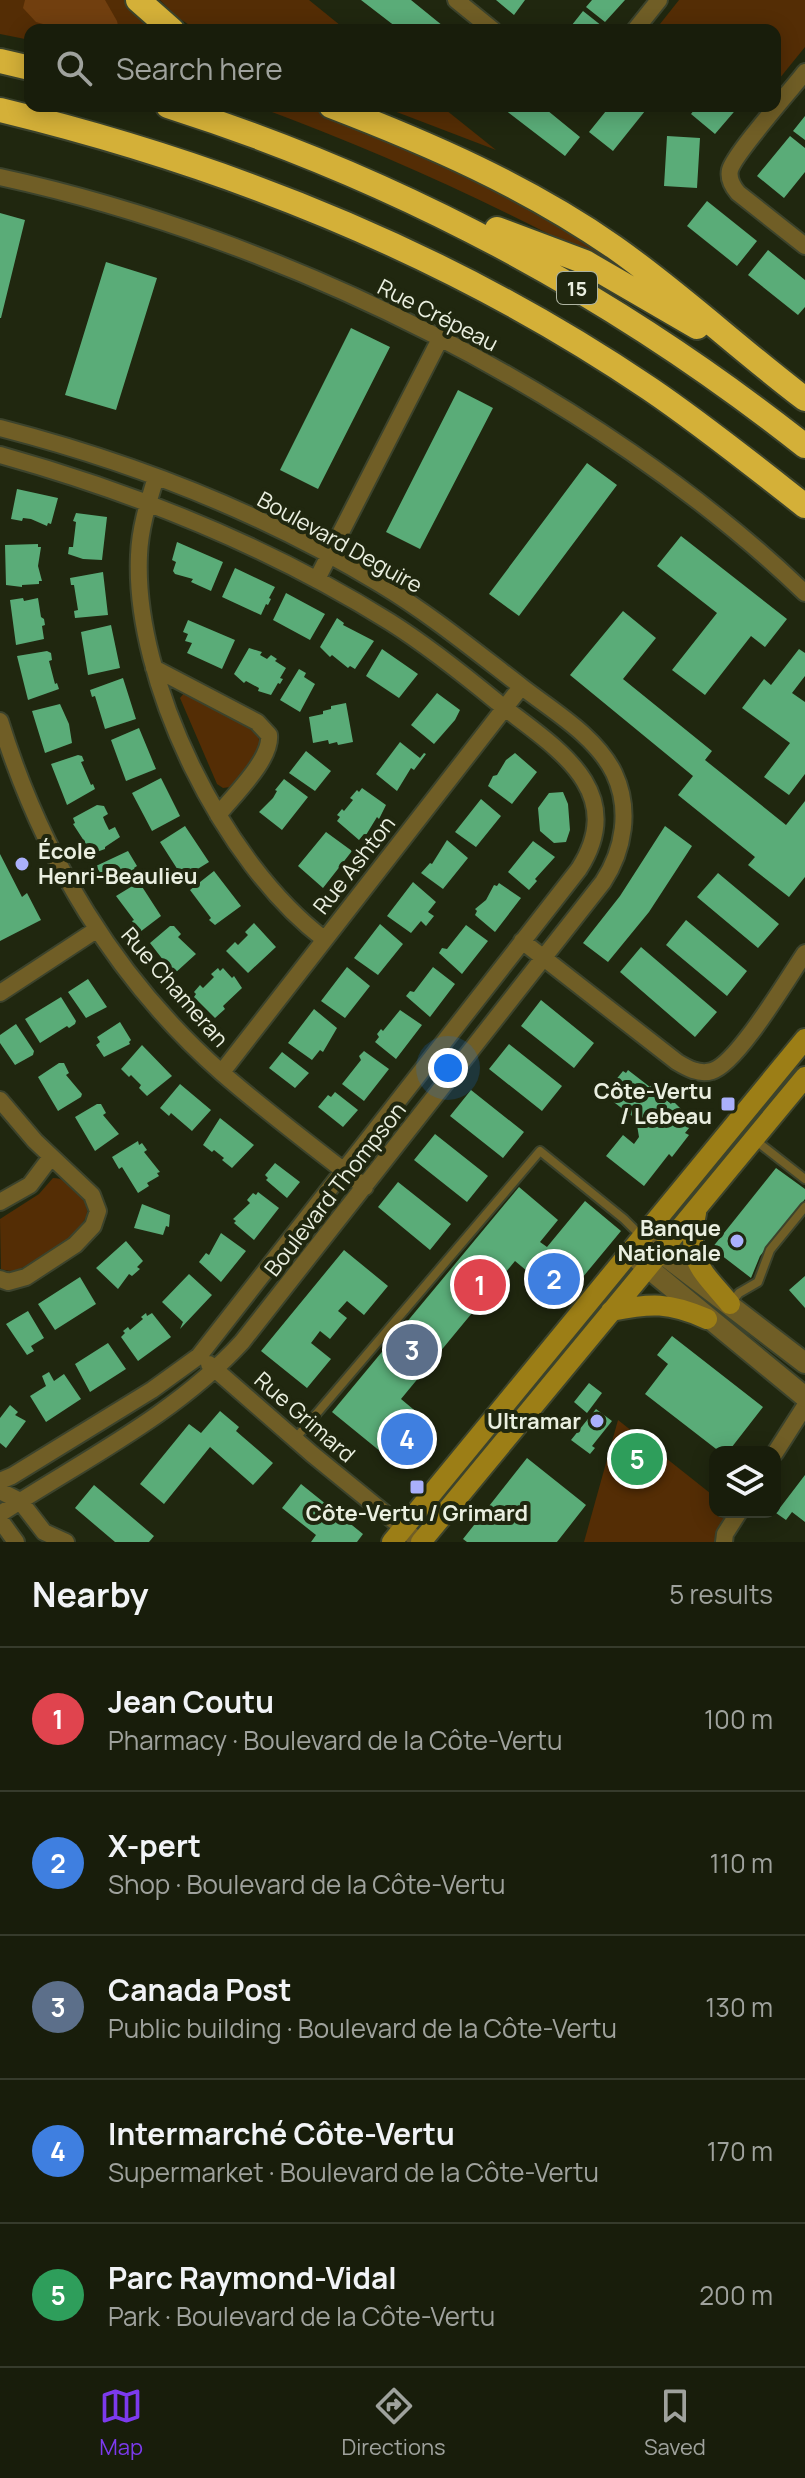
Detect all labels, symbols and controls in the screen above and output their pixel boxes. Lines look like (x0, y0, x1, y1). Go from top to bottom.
search box (24, 24, 781, 112)
icon: search (52, 46, 96, 90)
text: Search here (116, 48, 283, 89)
street label: Rue Crépeau (373, 272, 503, 358)
road number: 15 (557, 272, 597, 304)
street label: Boulevard Deguire (252, 484, 428, 600)
street label: Rue Ashton (306, 810, 402, 920)
place label: École Henri-Beaulieu (38, 836, 197, 891)
marker: École Henri-Beaulieu (13, 855, 31, 873)
street label: Rue Chameran (115, 921, 235, 1053)
your location (428, 1048, 468, 1088)
place label: Côte-Vertu / Lebeau (594, 1076, 712, 1131)
marker: Côte-Vertu / Lebeau (719, 1095, 737, 1113)
street label: Boulevard Thompson (257, 1096, 413, 1282)
place label: Banque Nationale (617, 1213, 721, 1268)
marker: Banque Nationale (728, 1232, 746, 1250)
pin: 2 (528, 1249, 580, 1309)
pin: 1 (454, 1255, 506, 1315)
pin: 3 (386, 1320, 438, 1380)
street label: Rue Grimard (248, 1365, 362, 1469)
place label: Ultramar (487, 1406, 581, 1436)
pin: 4 (381, 1409, 433, 1469)
marker: Ultramar (588, 1412, 606, 1430)
pin: 5 (611, 1429, 663, 1489)
map controls (709, 1446, 781, 1518)
button: layers (709, 1446, 781, 1518)
marker: Côte-Vertu / Grimard (408, 1478, 426, 1496)
place label: Côte-Vertu / Grimard (306, 1498, 528, 1528)
text: Nearby (32, 1571, 148, 1617)
text: 5 results (669, 1576, 773, 1612)
text: Jean Coutu (108, 1681, 274, 1722)
text: 1 (52, 1701, 64, 1737)
text: 100 m (704, 1701, 773, 1737)
text: Pharmacy · Boulevard de la Côte-Vertu (108, 1722, 562, 1758)
text: X-pert (108, 1825, 201, 1866)
text: 2 (50, 1845, 66, 1881)
text: 110 m (710, 1845, 773, 1881)
text: Shop · Boulevard de la Côte-Vertu (108, 1866, 506, 1902)
text: Canada Post (108, 1969, 292, 2010)
text: 3 (50, 1989, 66, 2025)
text: 130 m (705, 1989, 773, 2025)
text: Public building · Boulevard de la Côte-Vertu (108, 2010, 617, 2046)
text: Intermarché Côte-Vertu (108, 2113, 455, 2154)
text: 4 (50, 2133, 66, 2169)
text: 170 m (707, 2133, 773, 2169)
text: Supermarket · Boulevard de la Côte-Vertu (108, 2154, 599, 2190)
text: Parc Raymond-Vidal (108, 2257, 397, 2298)
text: 5 (50, 2277, 66, 2313)
text: 200 m (699, 2277, 773, 2313)
text: Park · Boulevard de la Côte-Vertu (108, 2298, 495, 2334)
tab: Map (99, 2384, 143, 2462)
tab: Directions (341, 2384, 446, 2462)
tab: Saved (644, 2384, 706, 2462)

